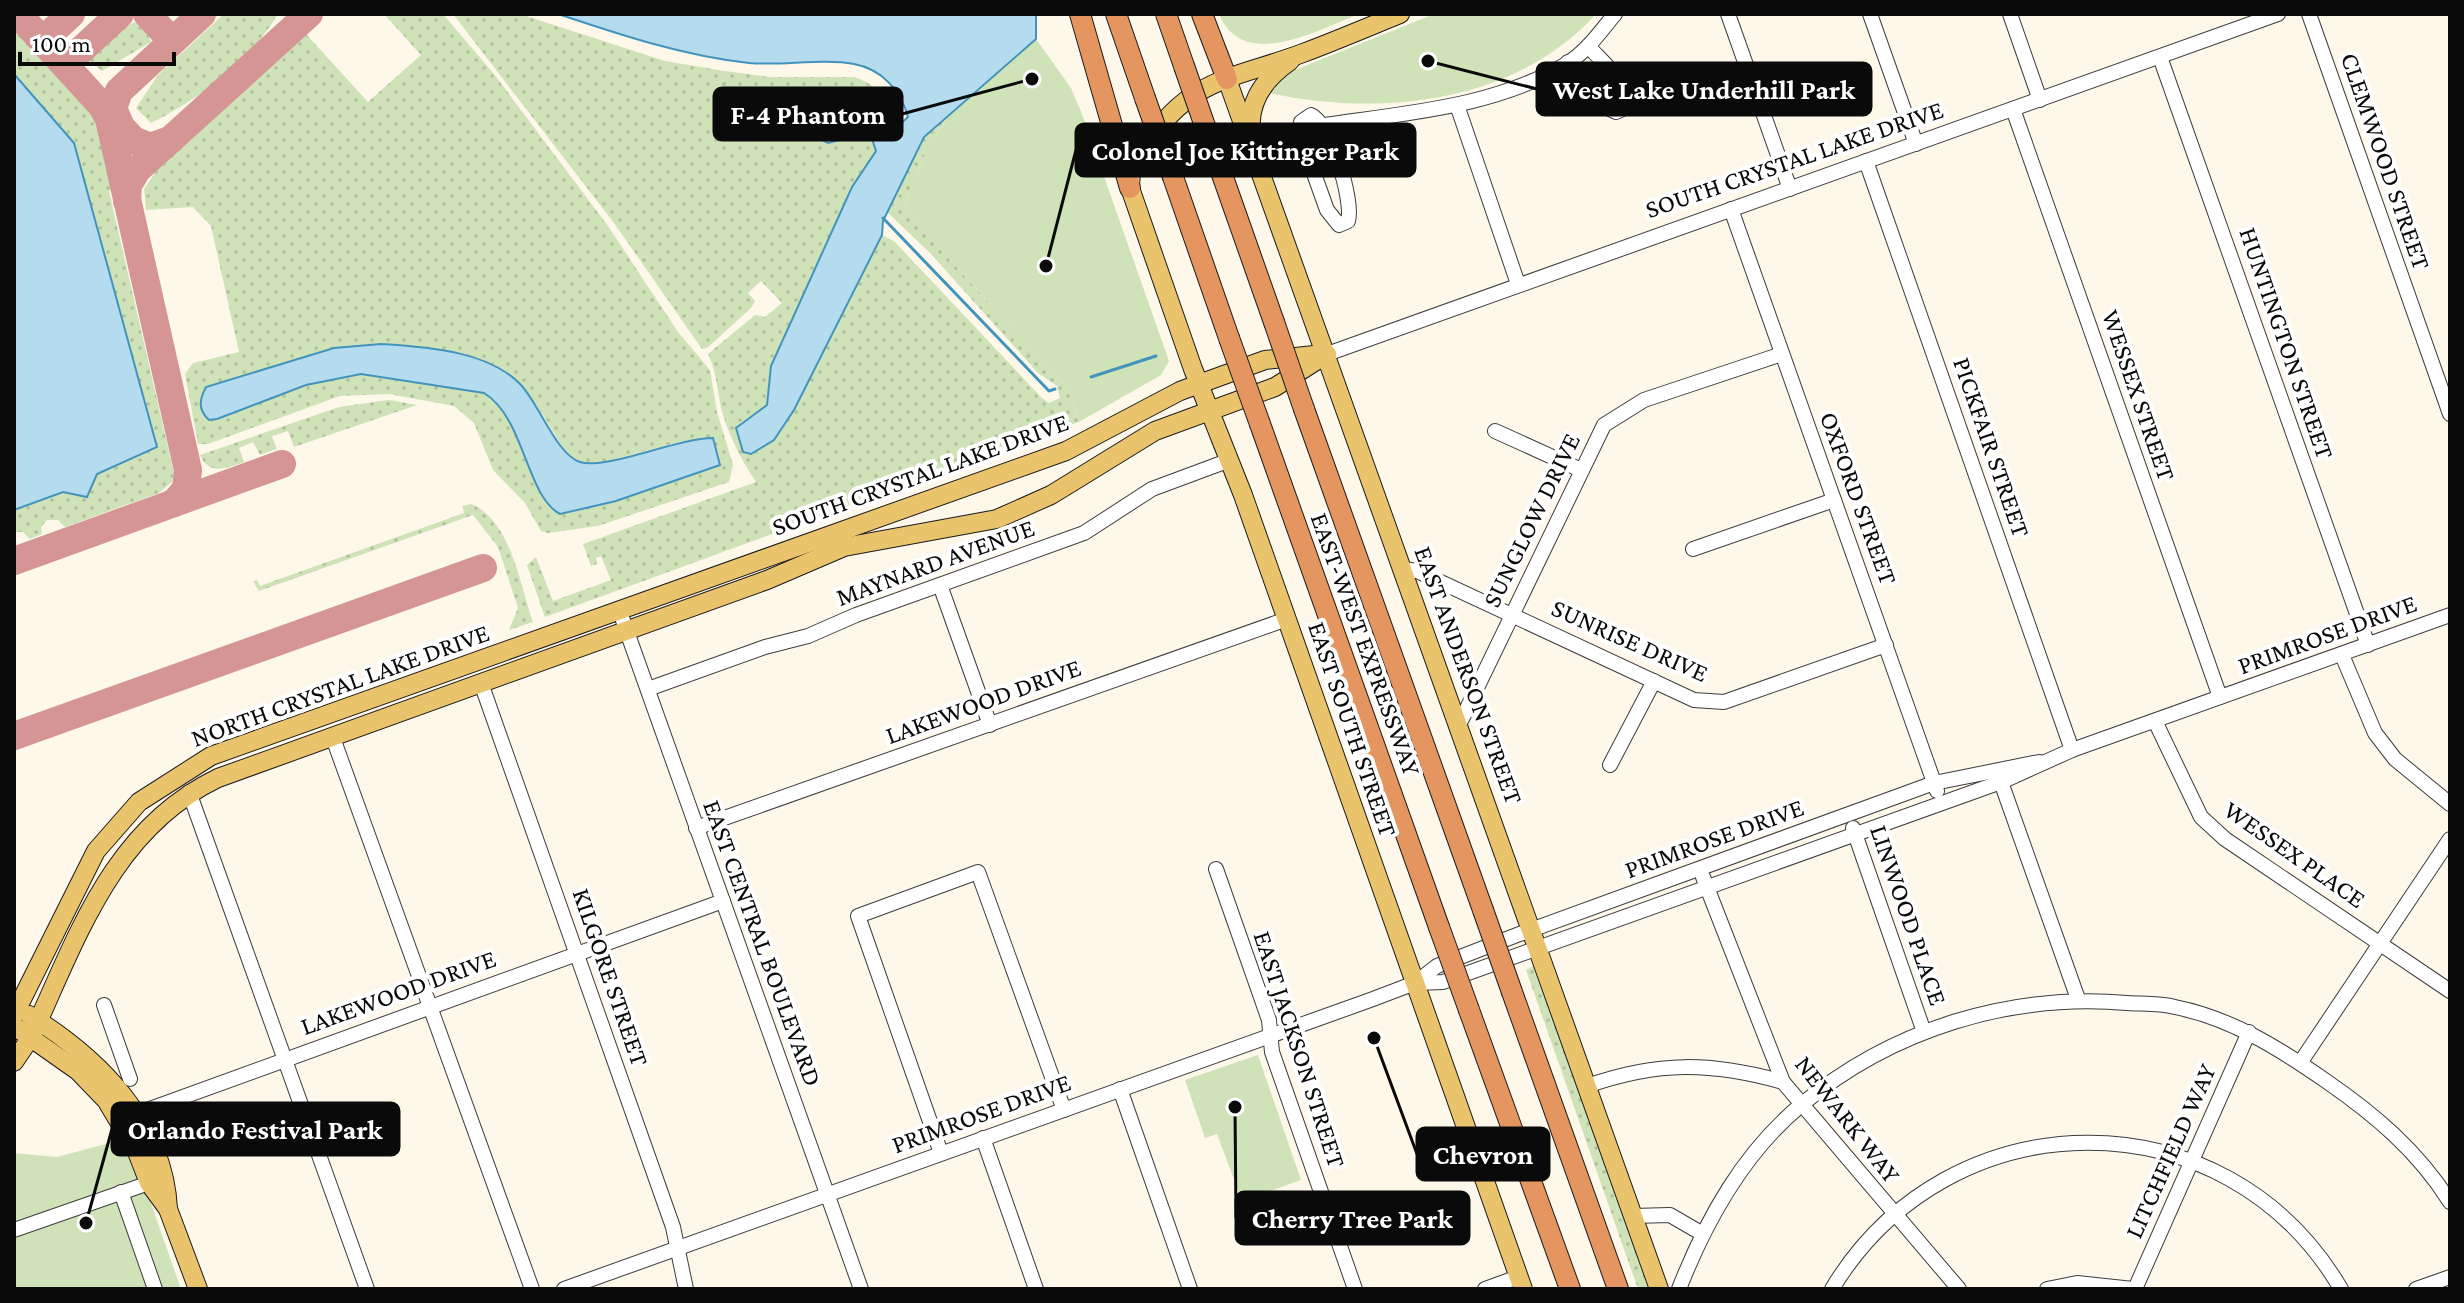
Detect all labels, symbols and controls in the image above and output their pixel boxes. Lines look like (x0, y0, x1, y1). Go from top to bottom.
scale bar (20, 16, 174, 66)
text: 100 m (32, 30, 91, 57)
street label: CLEMWOOD STREET (2335, 49, 2436, 273)
callout: West Lake Underhill Park (1537, 63, 1871, 115)
text: West Lake Underhill Park (1552, 74, 1856, 105)
callout: F-4 Phantom (714, 88, 902, 140)
street label: SOUTH CRYSTAL LAKE DRIVE (1641, 95, 1947, 224)
text: F-4 Phantom (730, 99, 886, 130)
callout: Colonel Joe Kittinger Park (1076, 124, 1415, 176)
text: Colonel Joe Kittinger Park (1091, 135, 1400, 166)
street label: HUNTINGTON STREET (2233, 224, 2340, 463)
street label: WESSEX STREET (2096, 306, 2181, 484)
street label: PICKFAIR STREET (1947, 353, 2036, 541)
street label: SOUTH CRYSTAL LAKE DRIVE (768, 407, 1072, 542)
street label: OXFORD STREET (1814, 408, 1903, 588)
street label: SUNGLOW DRIVE (1477, 429, 1586, 612)
street label: EAST-WEST EXPRESSWAY (1305, 509, 1427, 780)
street label: MAYNARD AVENUE (832, 513, 1038, 612)
street label: EAST ANDERSON STREET (1408, 543, 1529, 808)
street label: PRIMROSE DRIVE (2234, 589, 2421, 680)
street label: SUNRISE DRIVE (1547, 593, 1712, 688)
street label: NORTH CRYSTAL LAKE DRIVE (187, 618, 493, 753)
street label: EAST SOUTH STREET (1302, 618, 1403, 840)
street label: LAKEWOOD DRIVE (882, 653, 1085, 750)
street label: PRIMROSE DRIVE (1621, 793, 1808, 884)
street label: WESSEX PLACE (2218, 795, 2371, 914)
street label: EAST CENTRAL BOULEVARD (697, 796, 828, 1090)
street label: LINWOOD PLACE (1864, 821, 1953, 1009)
street label: KILGORE STREET (567, 885, 654, 1070)
street label: EAST JACKSON STREET (1248, 927, 1351, 1171)
street label: LAKEWOOD DRIVE (297, 944, 500, 1041)
street label: NEWARK WAY (1789, 1050, 1906, 1189)
street label: LITCHFIELD WAY (2119, 1059, 2222, 1243)
street label: PRIMROSE DRIVE (888, 1068, 1075, 1159)
callout: Orlando Festival Park (112, 1103, 399, 1155)
text: Orlando Festival Park (127, 1114, 383, 1145)
callout: Chevron (1417, 1128, 1549, 1180)
text: Chevron (1433, 1139, 1533, 1170)
callout: Cherry Tree Park (1236, 1192, 1469, 1244)
text: Cherry Tree Park (1251, 1203, 1453, 1234)

